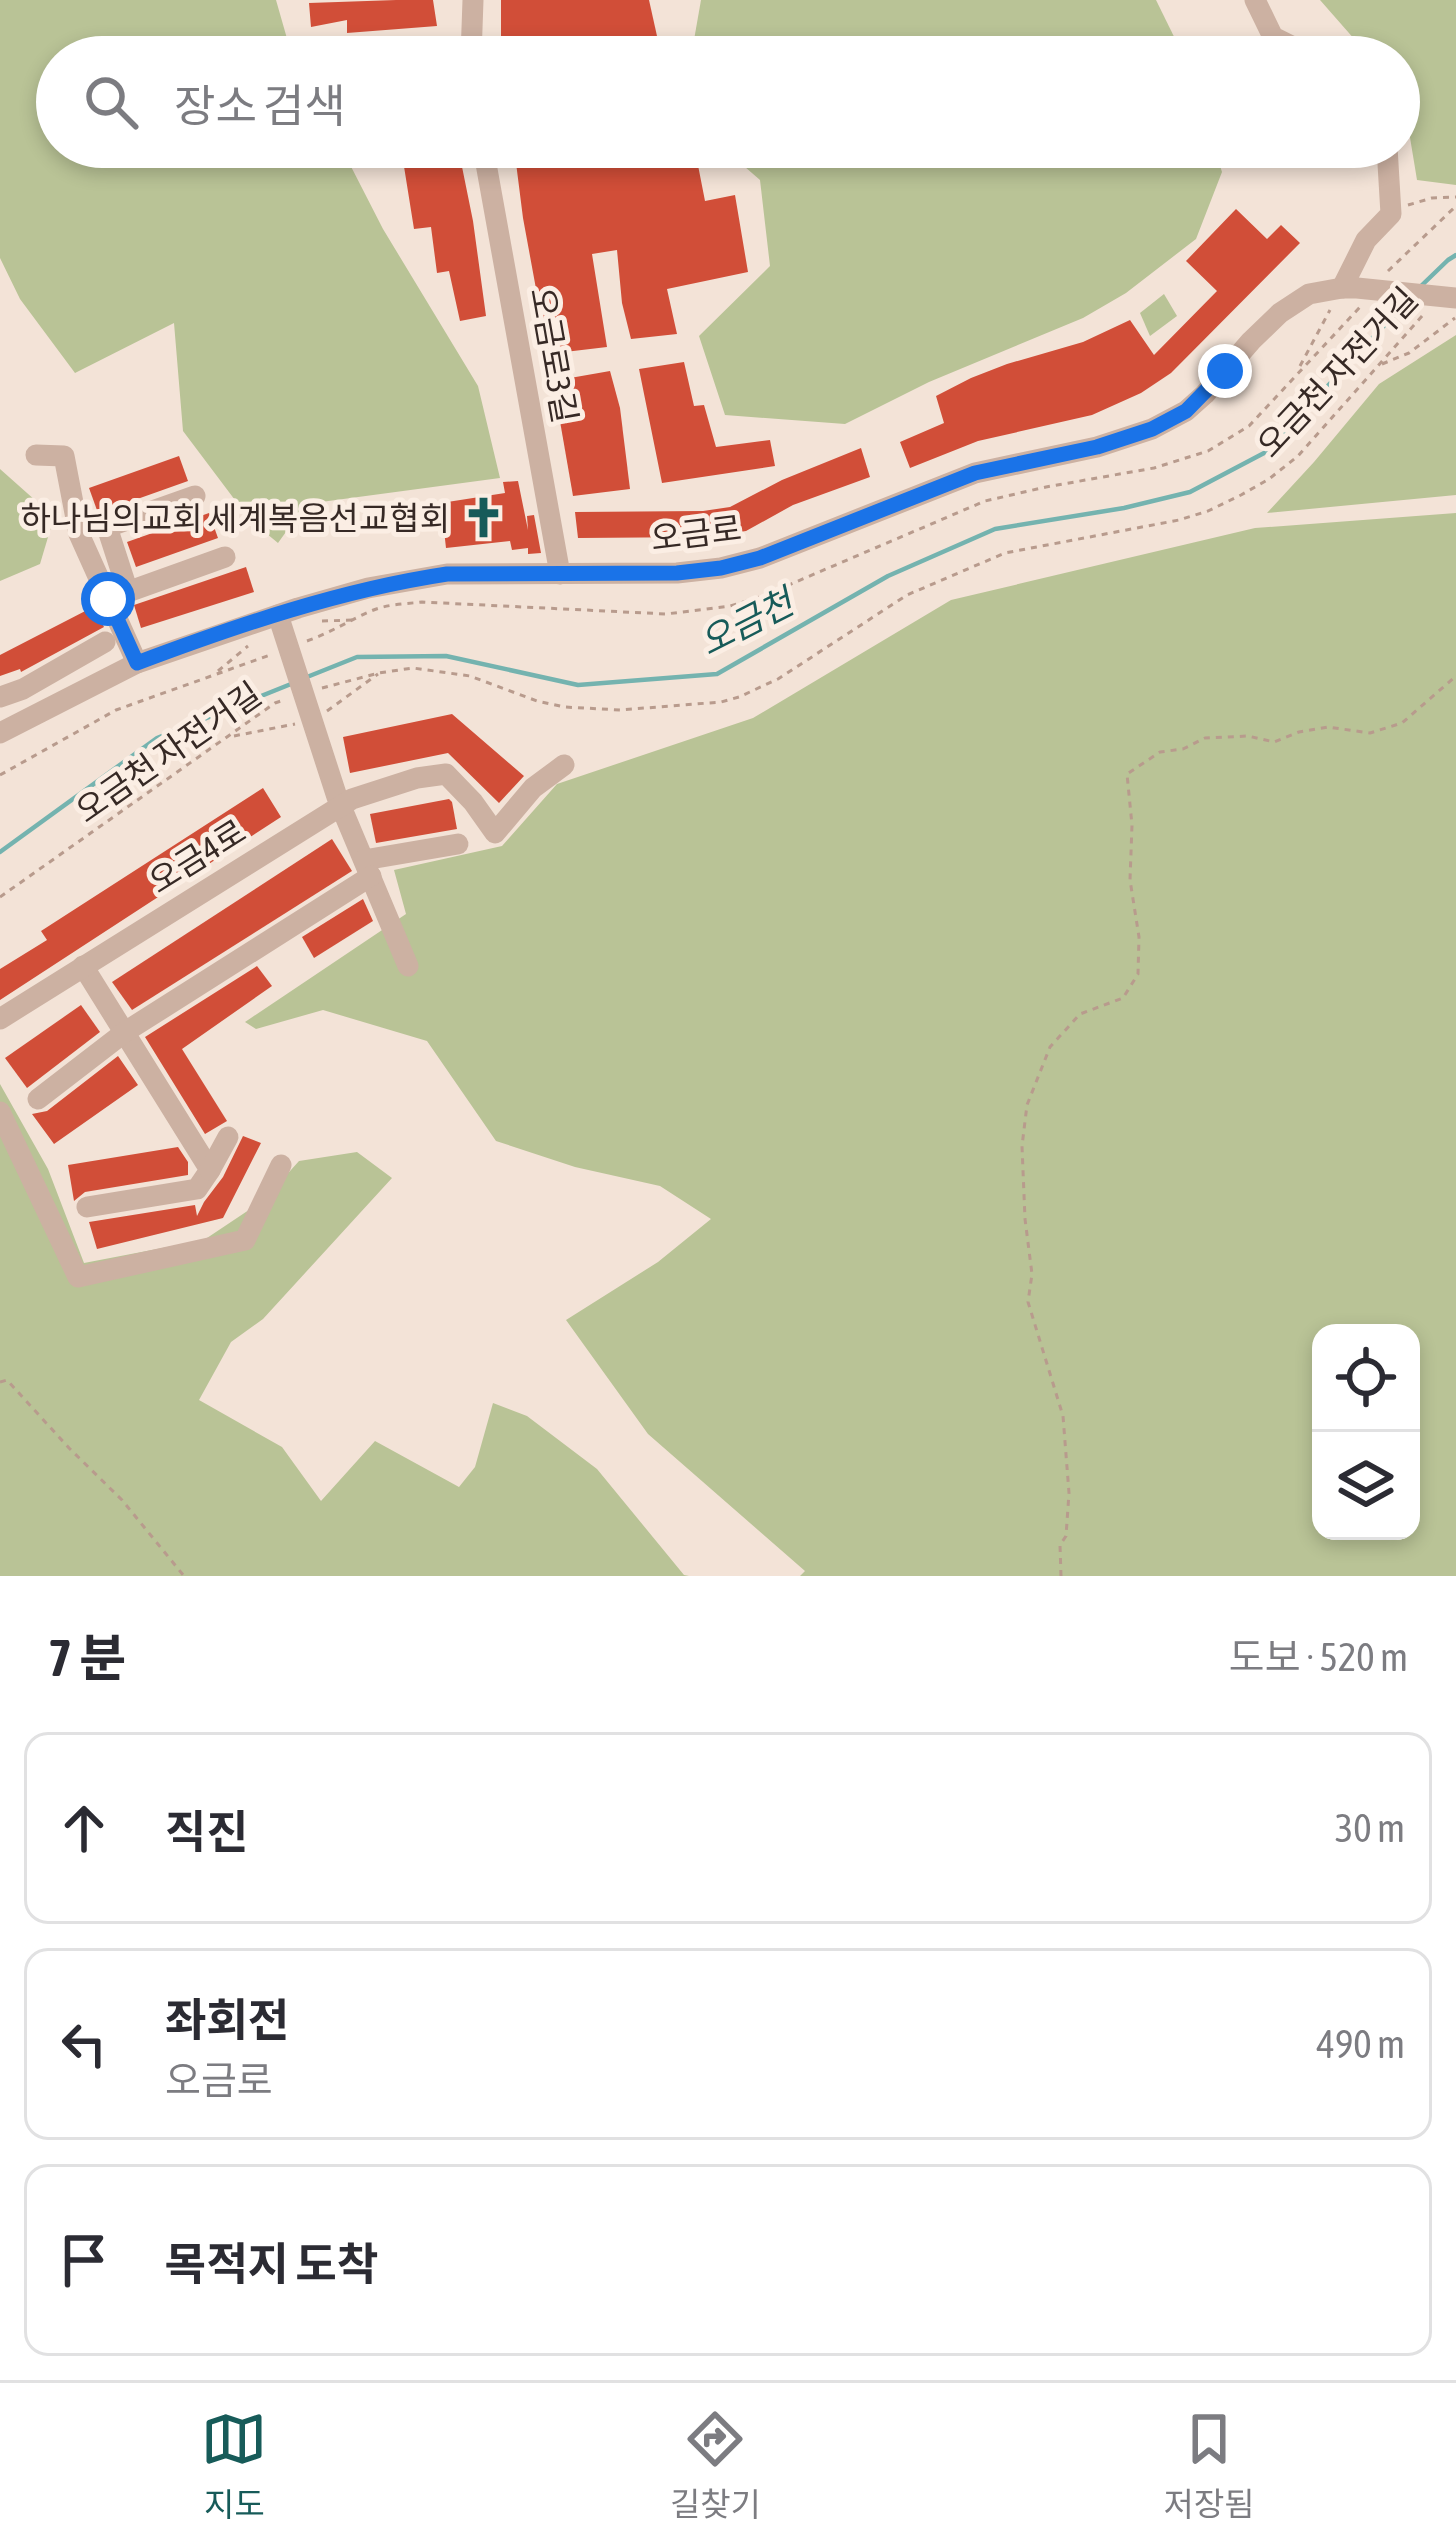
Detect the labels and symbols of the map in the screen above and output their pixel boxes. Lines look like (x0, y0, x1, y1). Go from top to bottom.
street label: 오금천 자전거길 (1249, 280, 1425, 464)
street label: 오금로3길 (523, 284, 585, 426)
route end (1198, 344, 1252, 398)
church icon: 하나님의교회 세계복음선교협회 (461, 495, 507, 541)
place label: 하나님의교회 세계복음선교협회 (20, 499, 450, 537)
street label: 오금로 (648, 509, 744, 557)
route start (81, 572, 135, 626)
water label: 오금천 (692, 579, 803, 663)
street label: 오금천 자전거길 (68, 674, 268, 830)
street label: 오금4로 (142, 812, 252, 900)

